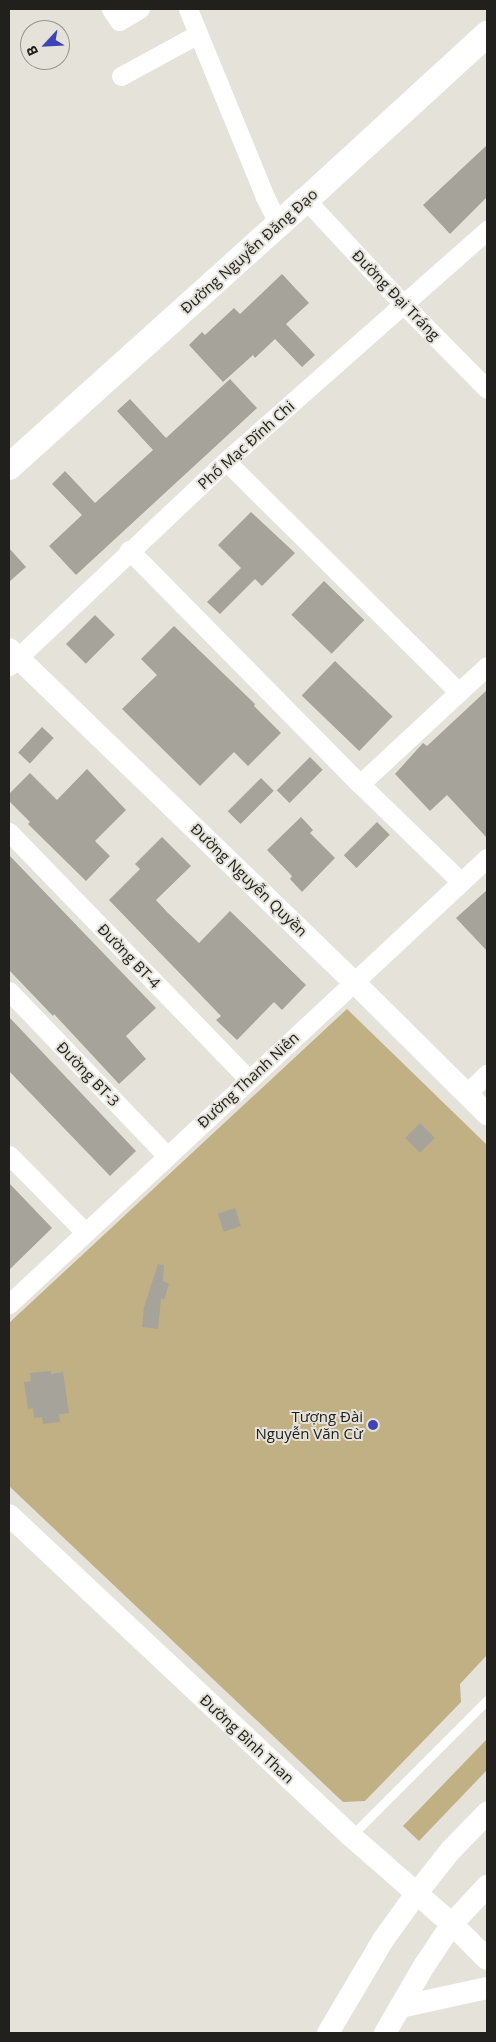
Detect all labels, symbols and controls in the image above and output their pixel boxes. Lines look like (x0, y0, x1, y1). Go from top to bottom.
north arrow (20, 20, 70, 70)
text: B (21, 43, 42, 59)
street label: Đường Nguyễn Đăng Đạo (177, 185, 321, 317)
street label: Đường Đại Tráng (348, 246, 444, 344)
street label: Phố Mạc Đĩnh Chi (194, 397, 298, 493)
street label: Đường Nguyễn Quyền (187, 820, 311, 940)
street label: Đường BT-4 (94, 920, 164, 992)
street label: Đường Thanh Niên (194, 1028, 302, 1132)
street label: Đường BT-3 (53, 1038, 123, 1110)
place label: Tượng Đài Nguyễn Văn Cừ (256, 1407, 363, 1442)
marker: Tượng Đài Nguyễn Văn Cừ (367, 1419, 379, 1431)
street label: Đường Bình Than (196, 1691, 298, 1787)

